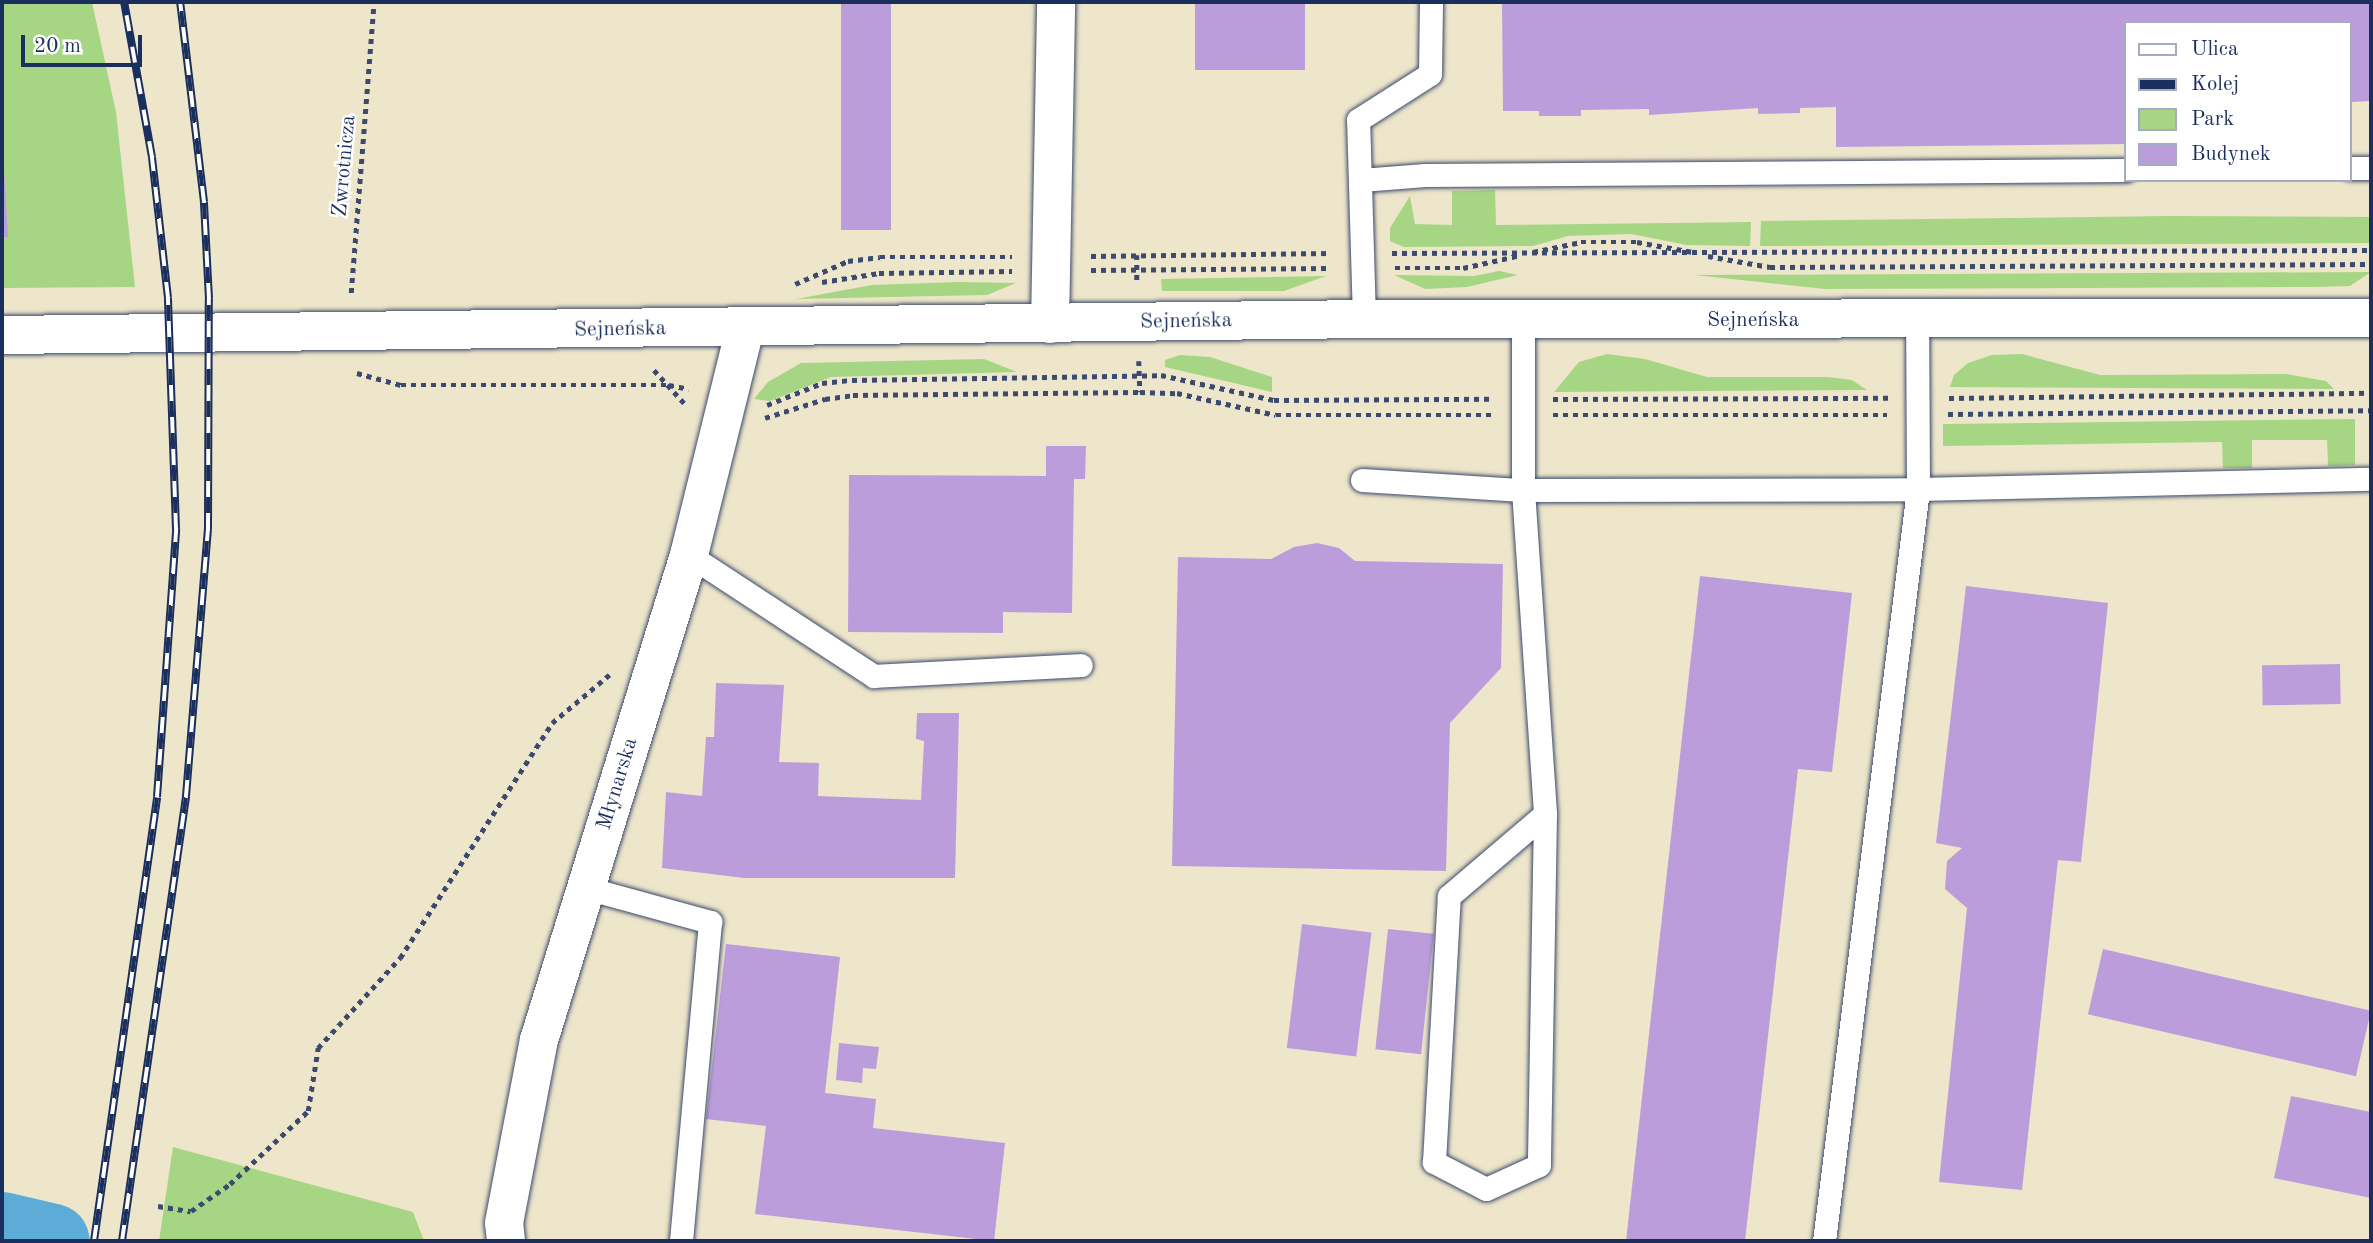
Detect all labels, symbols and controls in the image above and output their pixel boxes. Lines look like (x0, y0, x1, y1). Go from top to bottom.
scale bar (24, 21, 145, 65)
legend (2124, 21, 2352, 182)
text: 20 m (34, 36, 81, 57)
text: Ulica (2191, 39, 2238, 60)
text: Kolej (2191, 74, 2239, 95)
text: Park (2191, 109, 2234, 130)
street label: Zwrotnicza (328, 114, 362, 218)
text: Budynek (2191, 144, 2271, 165)
street label: Sejneńska (1707, 308, 1799, 334)
street label: Sejneńska (1140, 309, 1232, 335)
street label: Sejneńska (574, 317, 666, 343)
street label: Młynarska (592, 735, 644, 833)

